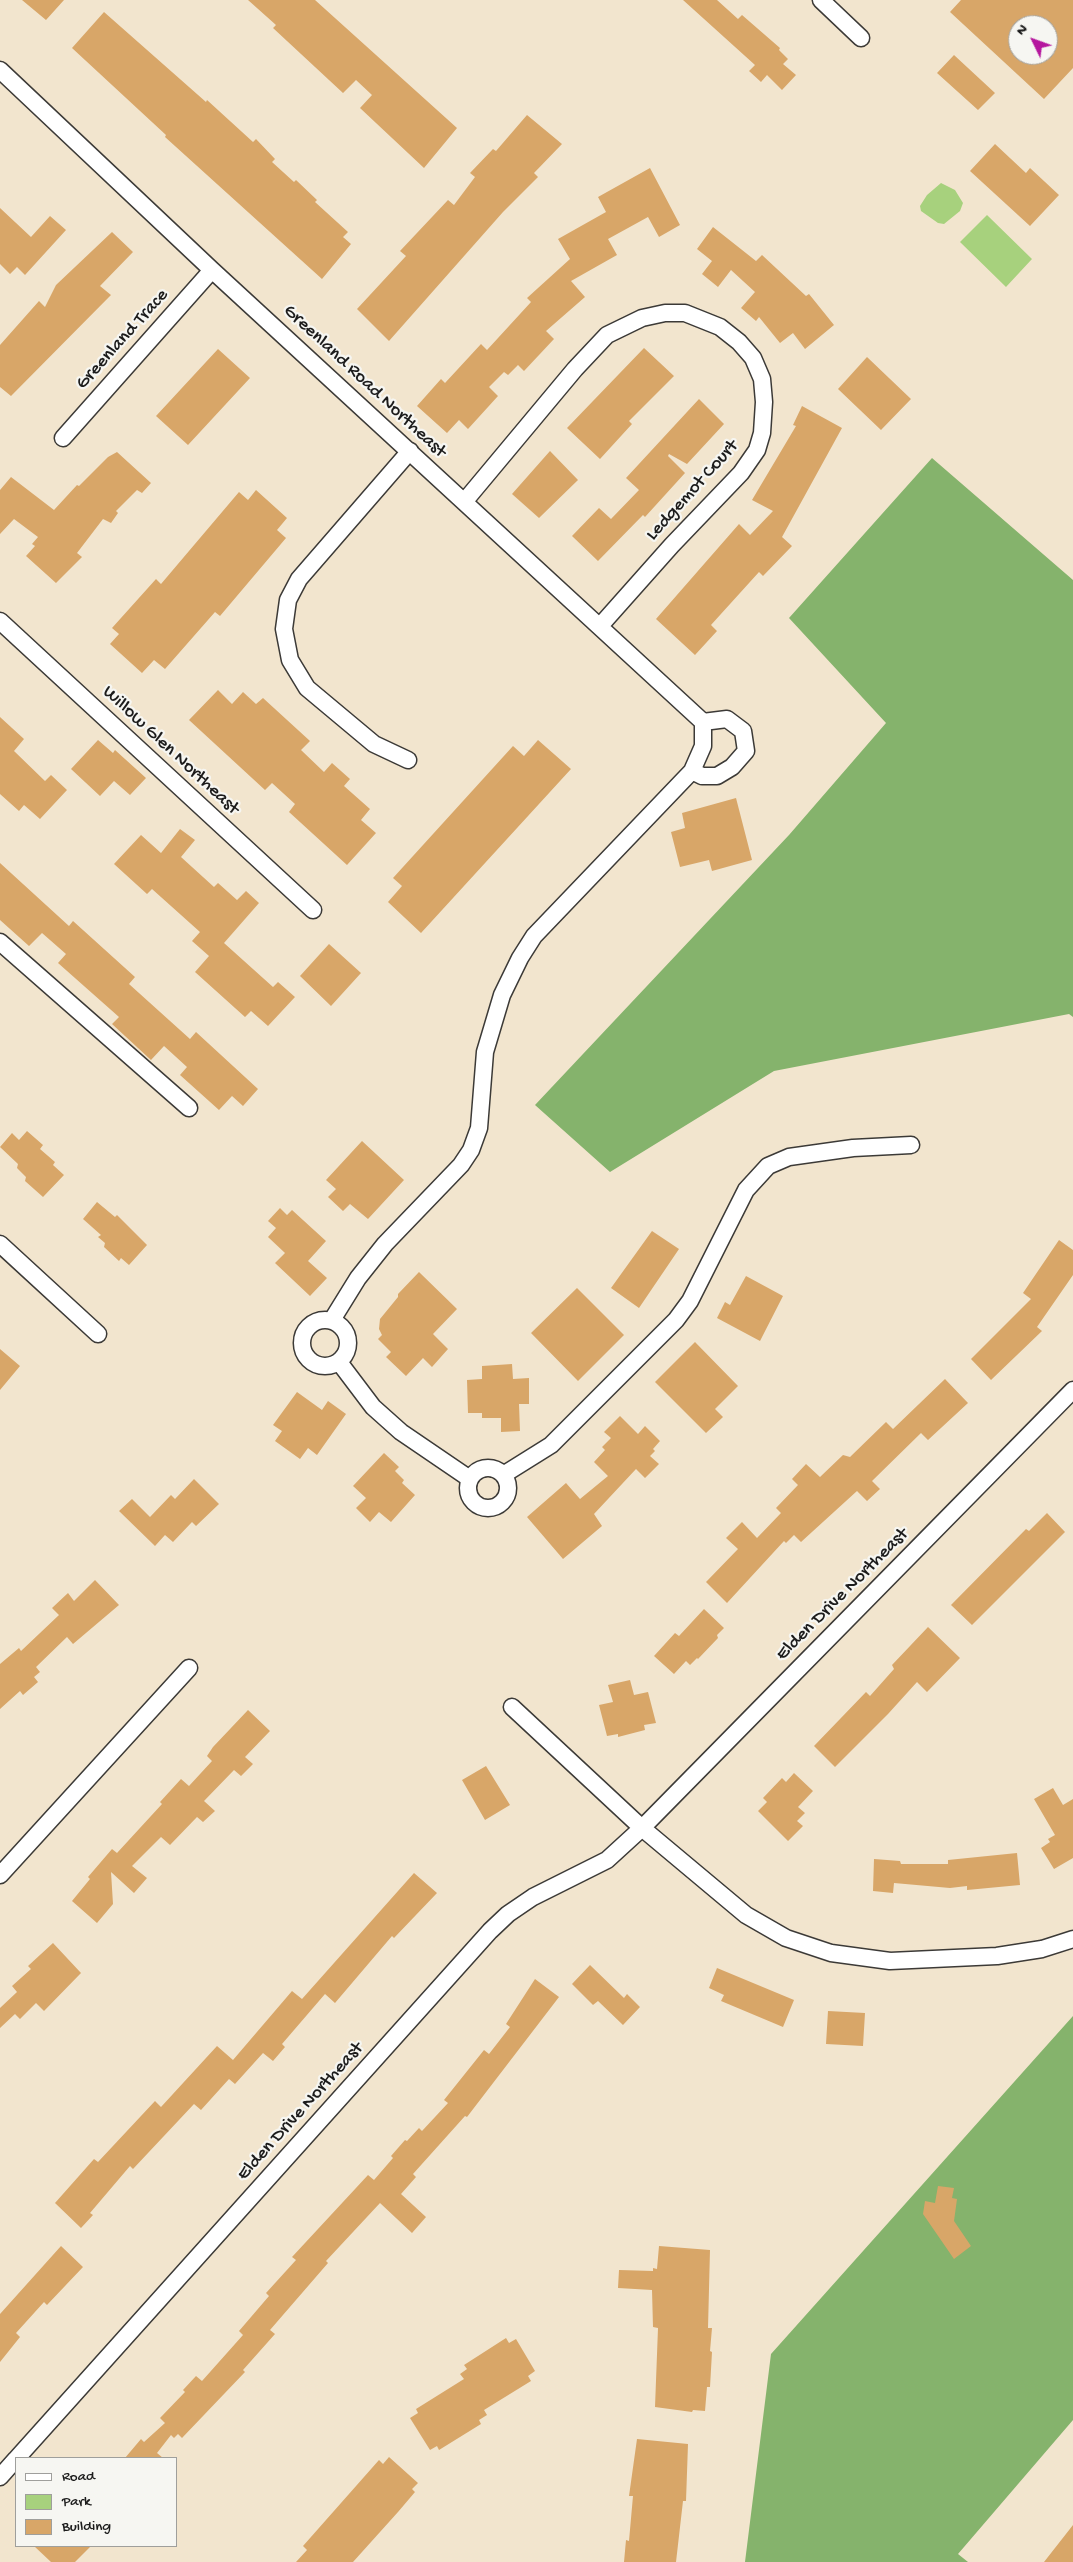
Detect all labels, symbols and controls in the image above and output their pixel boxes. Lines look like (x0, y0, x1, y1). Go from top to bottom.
north arrow (1008, 15, 1058, 65)
text: N (1013, 21, 1032, 39)
street label: Greenland Trace (72, 285, 174, 395)
street label: Greenland Road Northeast (278, 300, 450, 464)
street label: Ledgemot Court (642, 436, 744, 546)
street label: Willow Glen Northeast (97, 682, 243, 820)
street label: Elden Drive Northeast (772, 1524, 914, 1666)
street label: Elden Drive Northeast (233, 2038, 369, 2186)
legend (15, 2457, 178, 2547)
text: Road (62, 2468, 95, 2486)
text: Park (62, 2493, 91, 2511)
text: Building (62, 2518, 111, 2536)

